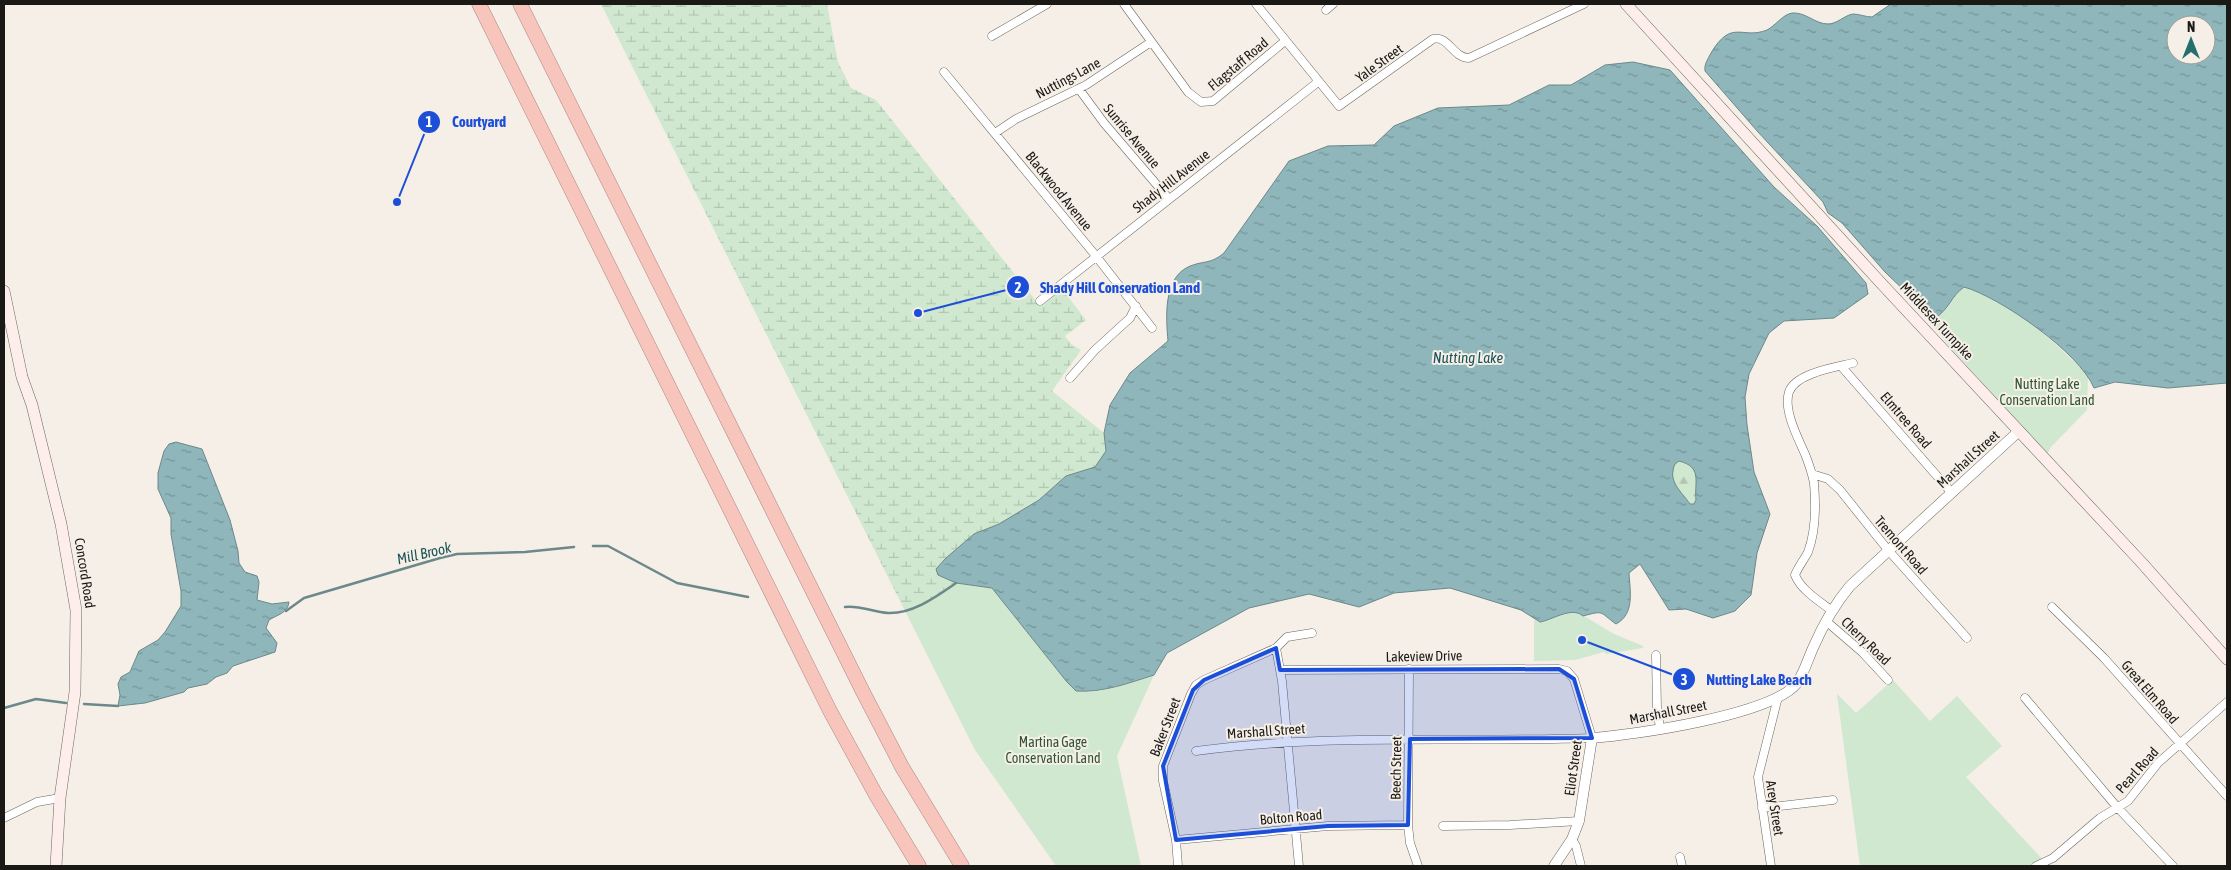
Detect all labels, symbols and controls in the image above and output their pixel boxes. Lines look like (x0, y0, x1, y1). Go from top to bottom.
north arrow (2166, 15, 2216, 65)
text: N (2187, 19, 2195, 35)
street label: Flagstaff Road (1205, 34, 1271, 94)
street label: Yale Street (1352, 41, 1406, 85)
street label: Nuttings Lane (1033, 54, 1103, 102)
street label: Sunrise Avenue (1101, 101, 1163, 171)
callout: Courtyard (417, 107, 516, 137)
text: 1 (425, 113, 433, 130)
text: Courtyard (452, 113, 506, 130)
street label: Shady Hill Avenue (1129, 146, 1213, 216)
street label: Blackwood Avenue (1022, 148, 1096, 234)
callout: Shady Hill Conservation Land (1005, 272, 1210, 302)
text: 2 (1014, 279, 1022, 296)
text: Shady Hill Conservation Land (1040, 279, 1200, 296)
street label: Middlesex Turnpike (1897, 279, 1977, 363)
water label: Nutting Lake (1433, 349, 1503, 366)
park label: Nutting Lake Conservation Land (1999, 376, 2095, 408)
street label: Elmtree Road (1877, 389, 1935, 451)
street label: Marshall Street (1934, 427, 2002, 491)
street label: Tremont Road (1871, 513, 1931, 577)
street label: Concord Road (72, 537, 98, 609)
water label: Mill Brook (395, 538, 453, 568)
street label: Cherry Road (1838, 614, 1894, 668)
street label: Lakeview Drive (1386, 647, 1462, 665)
street label: Great Elm Road (2118, 657, 2182, 727)
callout: Nutting Lake Beach (1672, 664, 1822, 694)
text: 3 (1680, 671, 1688, 688)
text: Nutting Lake Beach (1706, 671, 1812, 688)
street label: Baker Street (1146, 695, 1184, 759)
street label: Marshall Street (1628, 697, 1708, 727)
street label: Marshall Street (1226, 720, 1306, 742)
park label: Martina Gage Conservation Land (1005, 734, 1101, 766)
street label: Beech Street (1387, 736, 1405, 800)
street label: Eliot Street (1561, 739, 1585, 797)
street label: Pearl Road (2112, 744, 2162, 796)
street label: Arey Street (1763, 779, 1787, 837)
street label: Bolton Road (1259, 806, 1323, 828)

